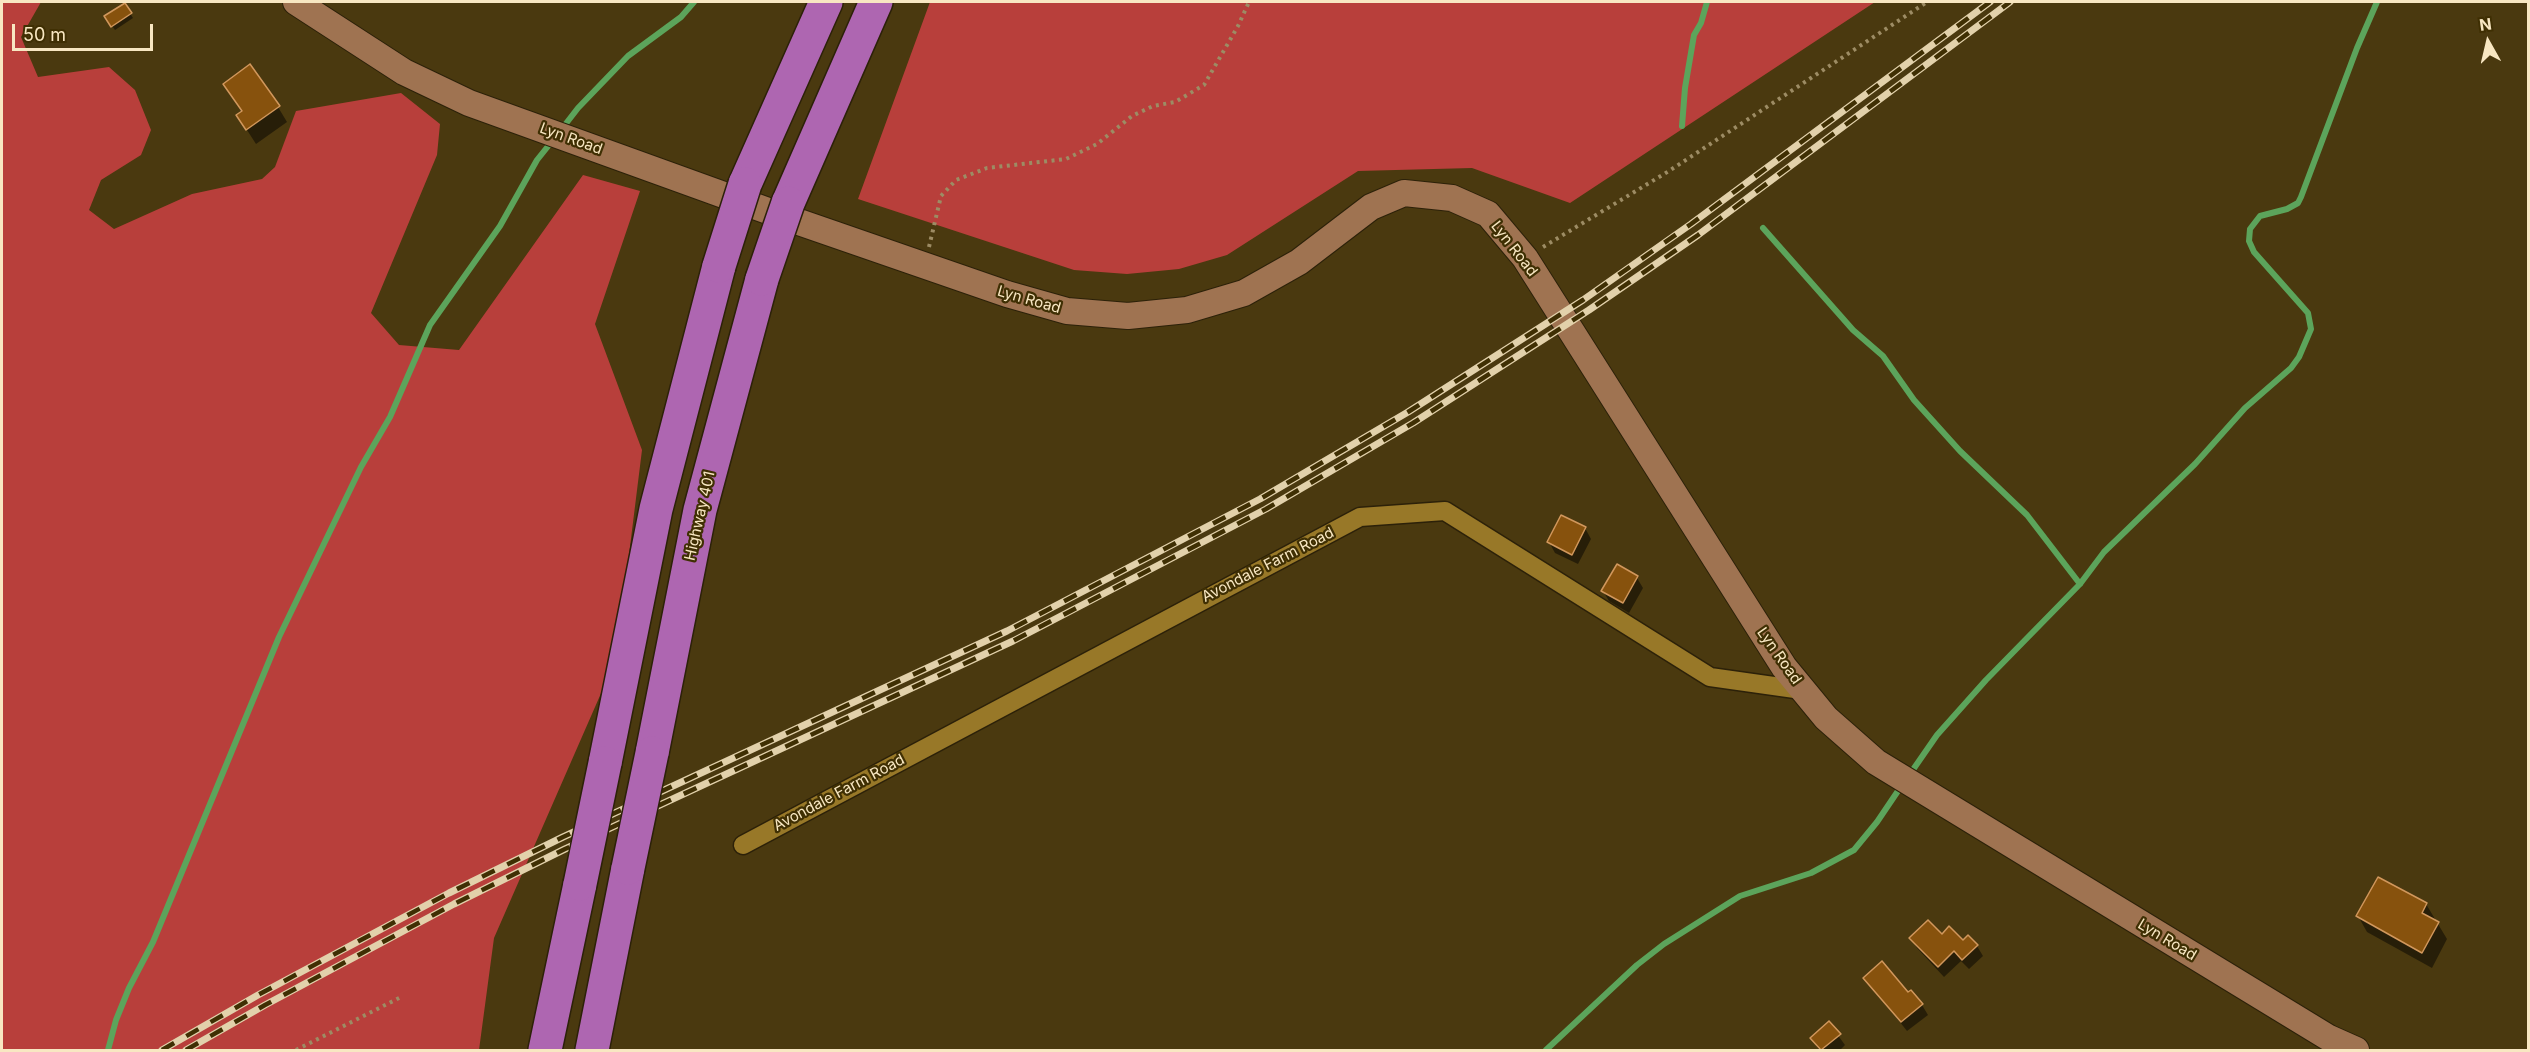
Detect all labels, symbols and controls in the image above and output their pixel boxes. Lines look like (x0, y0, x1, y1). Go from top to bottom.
scale bar (15, 12, 156, 50)
north arrow (2458, 12, 2518, 72)
text: N (2478, 13, 2493, 35)
text: 50 m (23, 24, 66, 45)
street label: Lyn Road (537, 119, 605, 159)
street label: Lyn Road (1487, 218, 1541, 280)
street label: Lyn Road (995, 282, 1063, 318)
street label: Highway 401 (681, 470, 719, 562)
street label: Avondale Farm Road (1199, 524, 1337, 606)
street label: Lyn Road (1753, 624, 1805, 688)
street label: Avondale Farm Road (770, 751, 908, 835)
street label: Lyn Road (2134, 916, 2200, 964)

